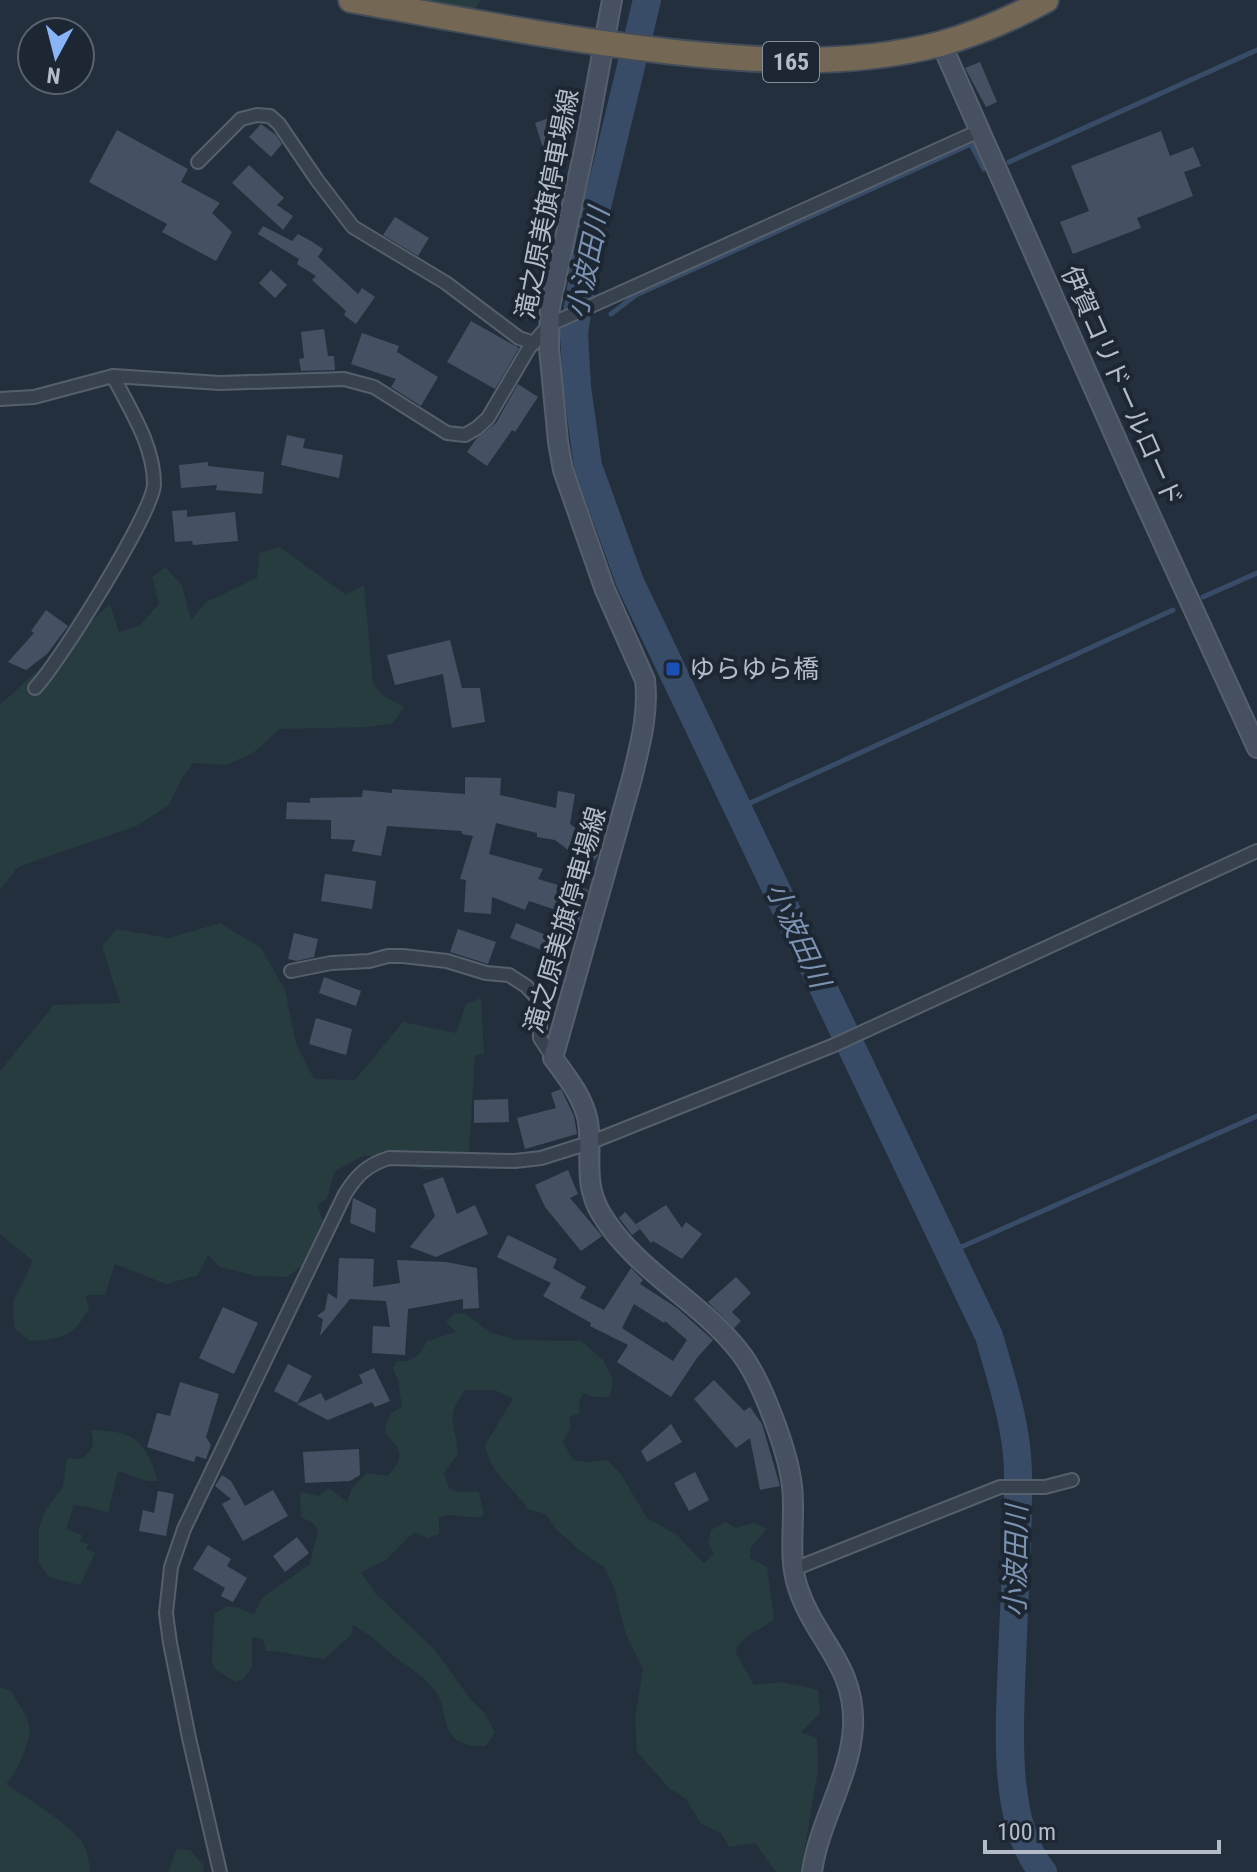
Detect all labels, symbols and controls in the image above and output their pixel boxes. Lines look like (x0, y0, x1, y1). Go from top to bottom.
north arrow (16, 16, 96, 96)
road number: 165 (763, 42, 819, 82)
text: N (45, 62, 62, 89)
street label: 滝之原美旗停車場線 (510, 86, 584, 322)
water label: 小波田川 (560, 202, 616, 321)
street label: 伊賀コリドールロード (1055, 261, 1189, 511)
place label: ゆらゆら橋 (689, 654, 819, 684)
marker: ゆらゆら橋 (664, 660, 682, 678)
street label: 滝之原美旗停車場線 (518, 803, 612, 1037)
water label: 小波田川 (759, 877, 838, 995)
water label: 小波田川 (999, 1502, 1034, 1617)
scale bar (985, 1804, 1219, 1854)
text: 100 m (997, 1818, 1056, 1846)

